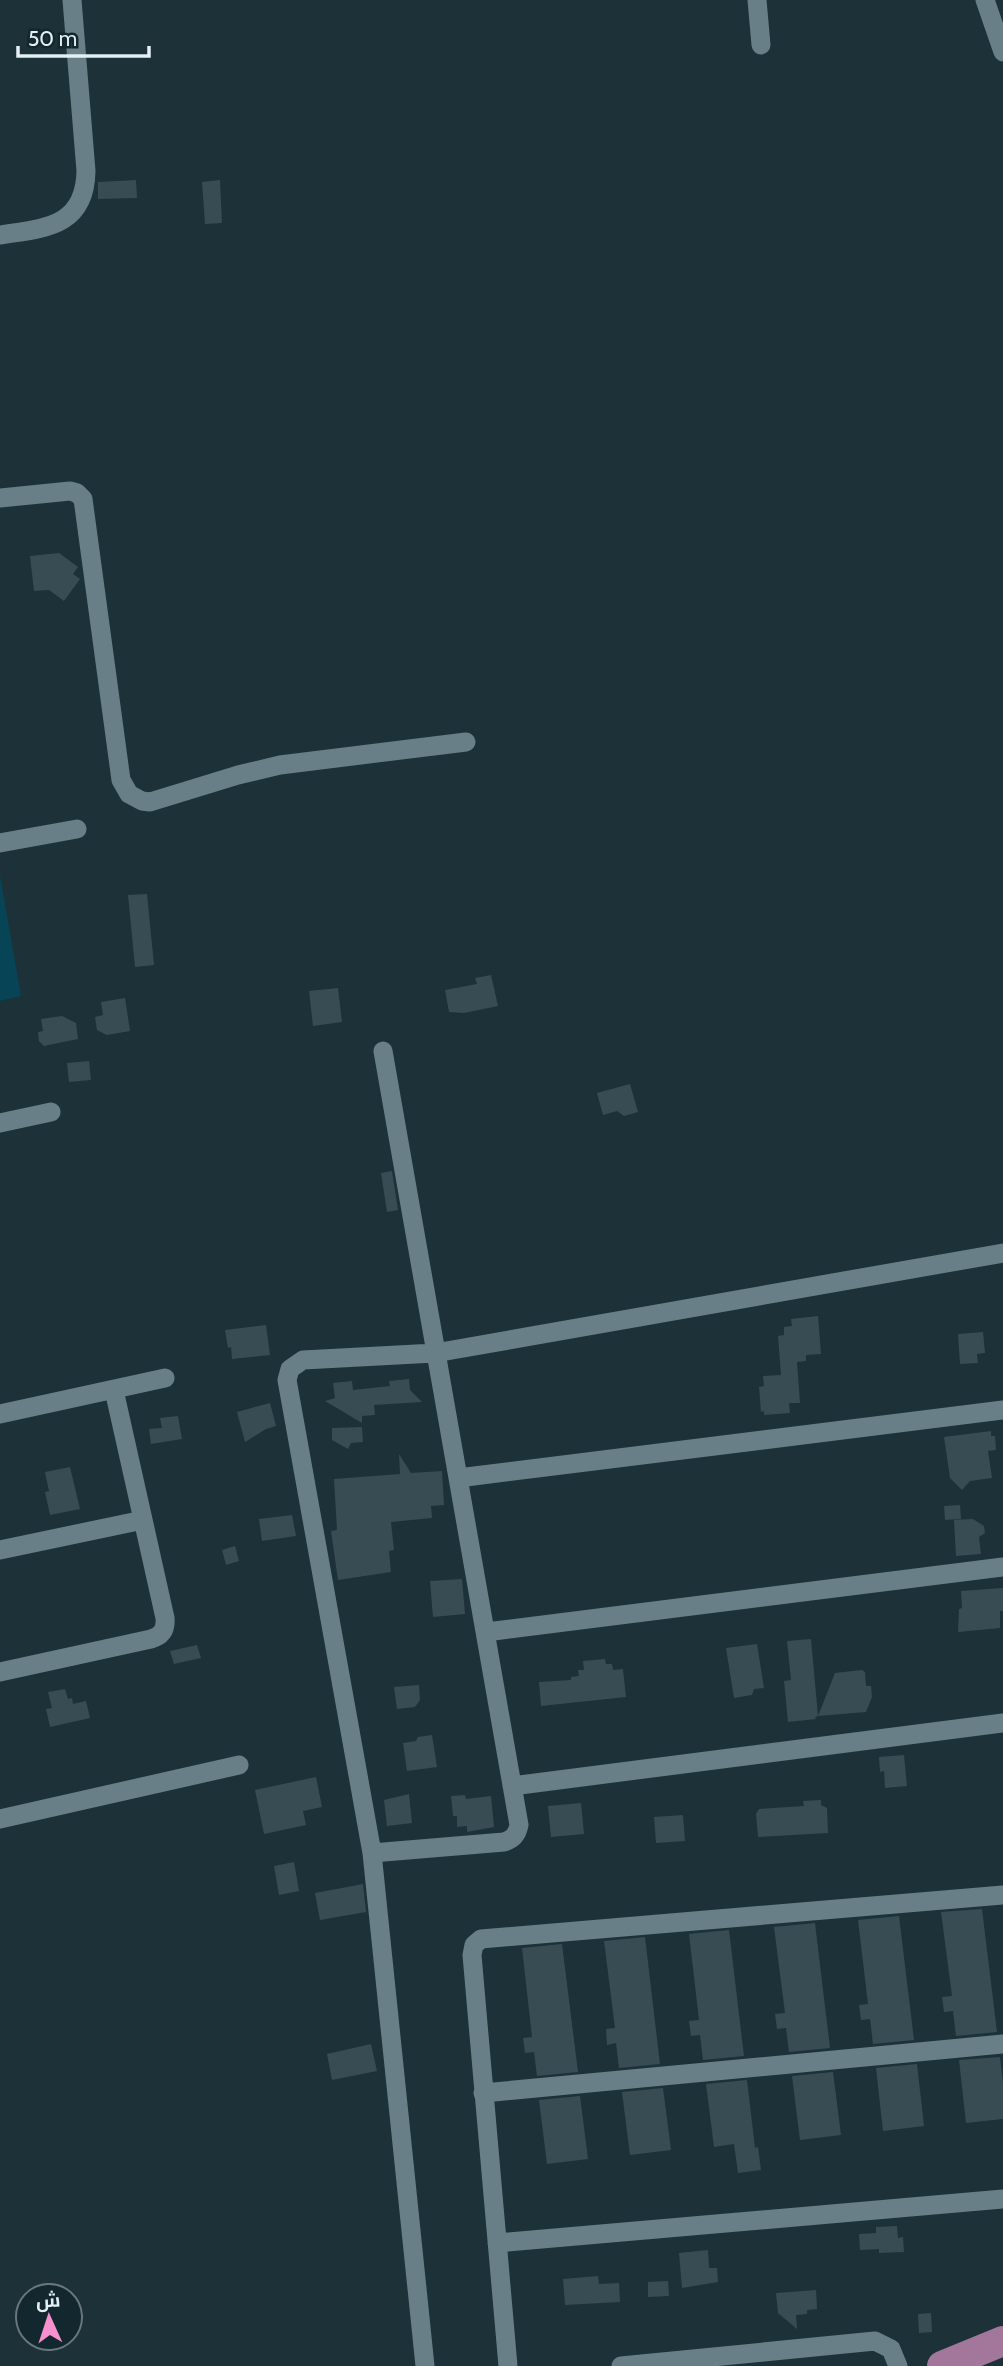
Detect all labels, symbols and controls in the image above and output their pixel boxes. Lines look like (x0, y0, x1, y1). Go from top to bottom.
scale bar (18, 14, 149, 58)
text: 50 m (28, 26, 77, 51)
north arrow (14, 2282, 84, 2352)
text: ش (35, 2288, 61, 2313)

